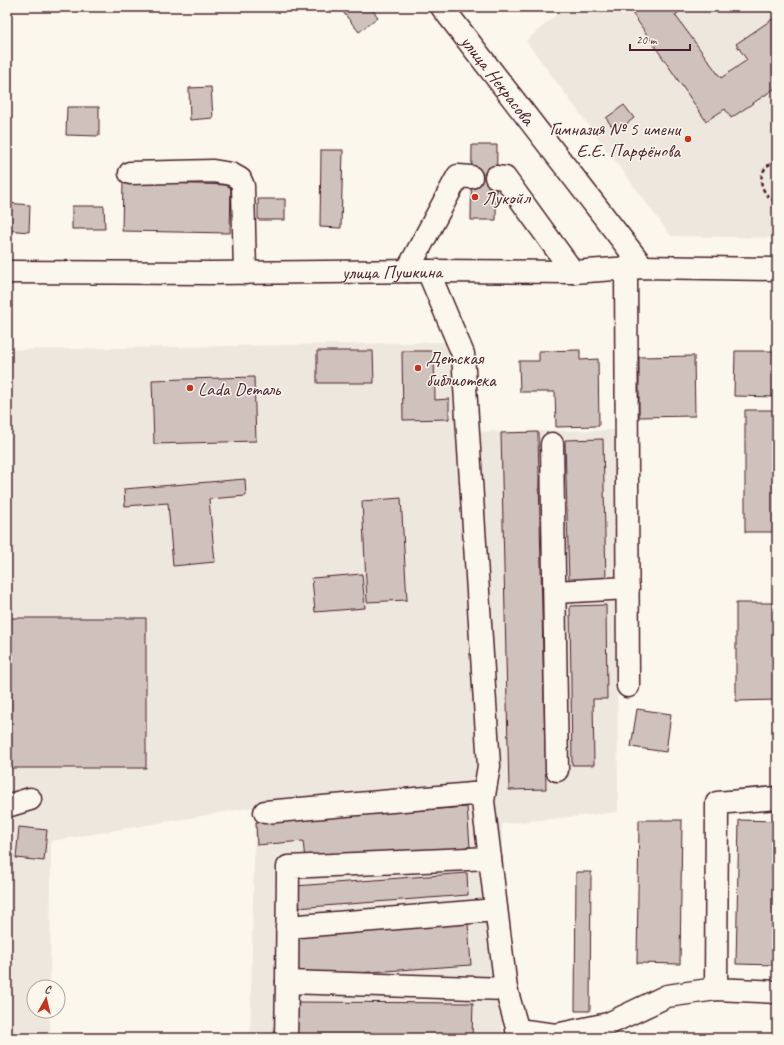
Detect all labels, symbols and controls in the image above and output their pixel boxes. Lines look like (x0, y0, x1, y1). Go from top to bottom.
scale bar (630, 26, 690, 52)
street label: улица Некрасова (455, 30, 541, 132)
text: 20 m (636, 32, 658, 48)
place label: Гимназия № 5 имени Е.Е. Парфёнова (550, 117, 682, 163)
marker: Гимназия № 5 имени Е.Е. Парфёнова (683, 134, 693, 144)
place label: Лукойл (483, 186, 531, 210)
marker: Лукойл (470, 192, 480, 202)
street label: улица Пушкина (341, 260, 444, 285)
place label: Детская библиотека (426, 346, 497, 392)
marker: Детская библиотека (413, 363, 423, 373)
place label: Lada Dеталь (198, 377, 281, 401)
marker: Lada Dеталь (185, 383, 195, 393)
north arrow (26, 979, 66, 1019)
text: С (44, 982, 53, 997)

